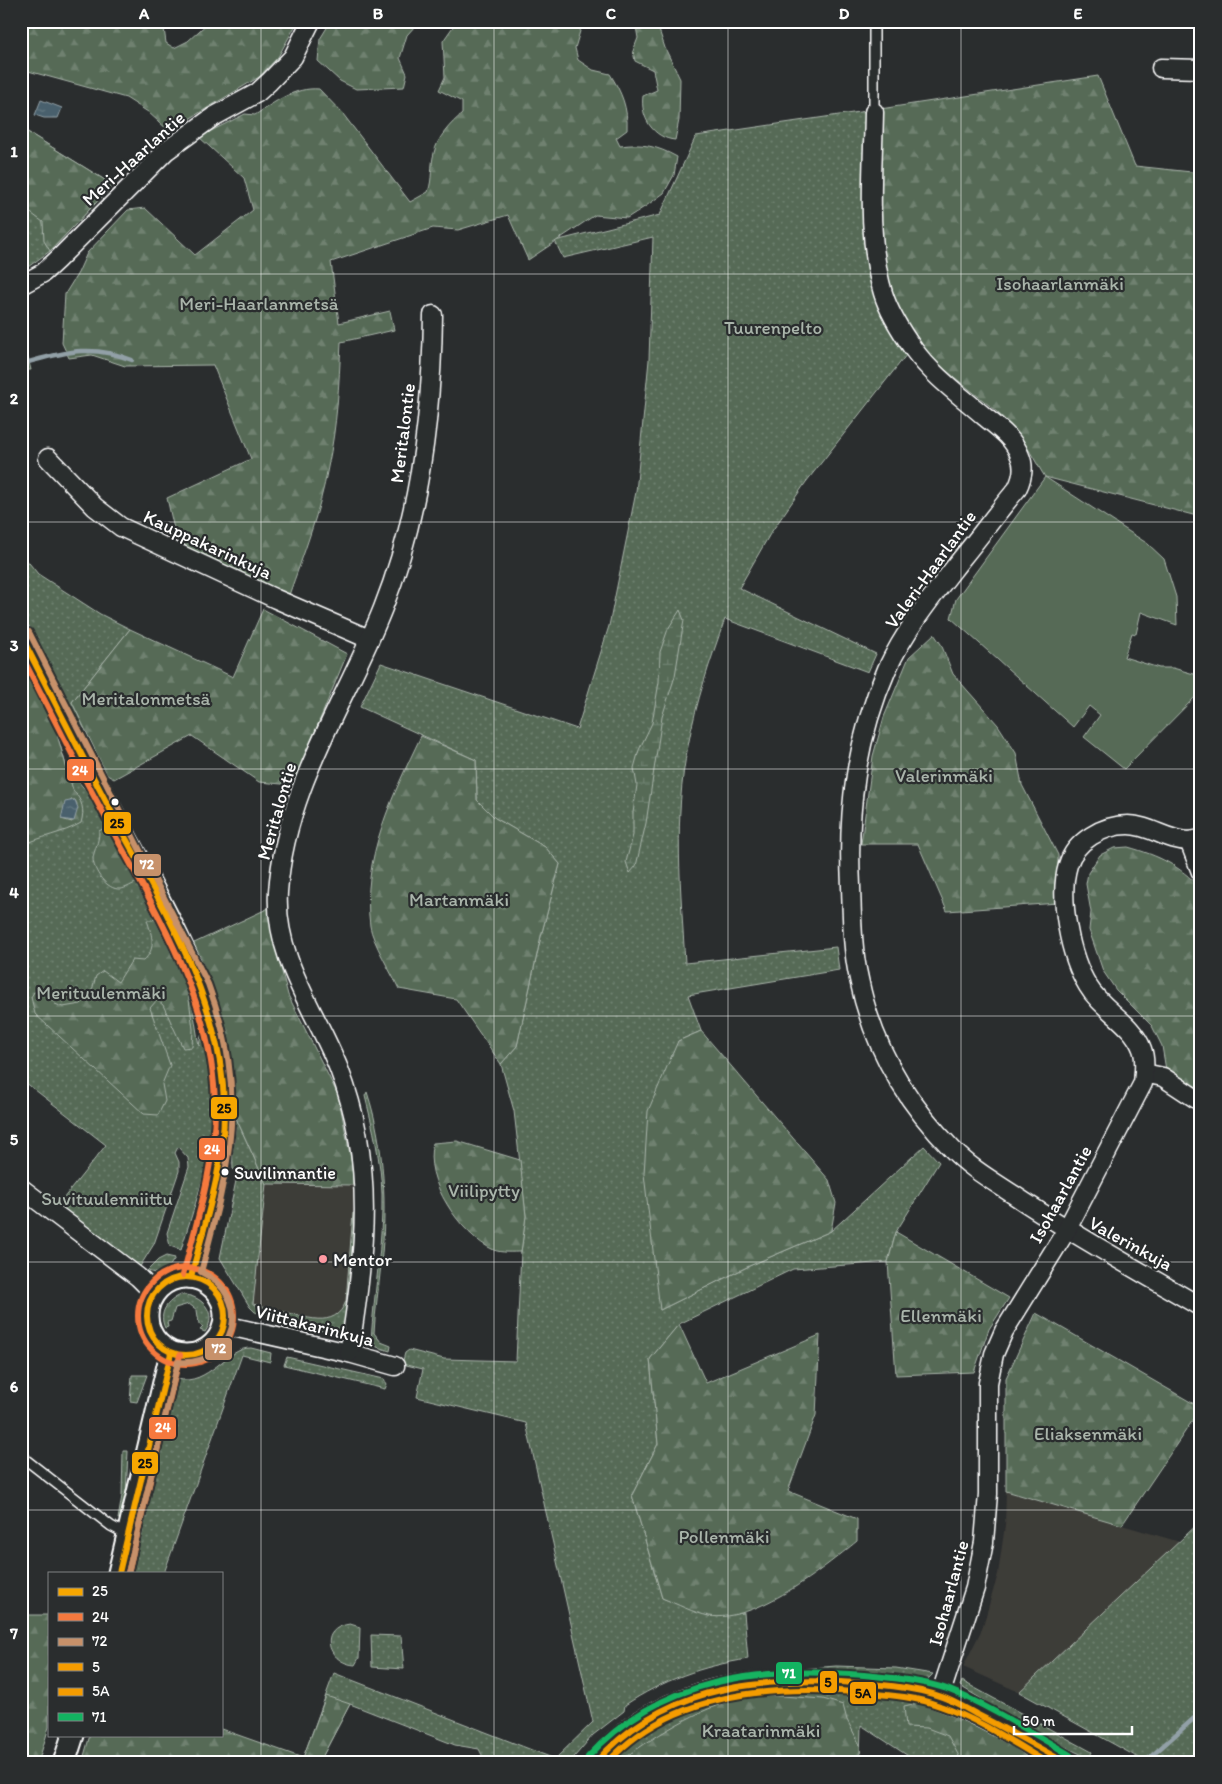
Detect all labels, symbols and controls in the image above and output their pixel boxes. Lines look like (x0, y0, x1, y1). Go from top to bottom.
text: A (138, 4, 150, 23)
text: B (373, 4, 384, 23)
text: C (606, 4, 617, 23)
text: D (839, 4, 850, 23)
text: E (1074, 4, 1083, 23)
street label: Meri-Haarlantie (77, 106, 190, 211)
text: 1 (10, 142, 18, 161)
park label: Isohaarlanmäki (996, 272, 1124, 295)
park label: Meri-Haarlanmetsä (179, 292, 339, 315)
park label: Tuurenpelto (724, 316, 822, 339)
street label: Meritalontie (385, 382, 420, 484)
text: 2 (10, 389, 19, 408)
street label: Kauppakarinkuja (140, 505, 276, 584)
street label: Valeri-Haarlantie (880, 506, 981, 633)
text: 3 (10, 636, 19, 655)
park label: Meritalonmetsä (81, 687, 211, 710)
line badge: 24 (66, 758, 95, 782)
street label: Meritalontie (252, 760, 301, 863)
text: 24 (72, 762, 88, 779)
park label: Valerinmäki (895, 764, 993, 787)
unlabelled marker (110, 797, 120, 807)
line badge: 25 (103, 811, 132, 835)
text: 25 (110, 815, 125, 832)
line badge: 72 (133, 853, 162, 877)
text: 72 (139, 856, 155, 873)
text: 4 (9, 883, 19, 902)
park label: Martanmäki (409, 888, 509, 911)
park label: Merituulenmäki (36, 981, 166, 1004)
line badge: 25 (210, 1096, 238, 1120)
text: 25 (217, 1100, 232, 1117)
text: 5 (10, 1130, 19, 1149)
line badge: 24 (198, 1137, 226, 1161)
text: 24 (204, 1141, 220, 1158)
street label: Isohaarlantie (1024, 1141, 1097, 1247)
place label: Suvilinnantie (234, 1162, 336, 1184)
marker: Suvilinnantie (220, 1167, 230, 1177)
park label: Viilipytty (448, 1179, 520, 1202)
park label: Suvituulenniittu (41, 1187, 173, 1210)
street label: Valerinkuja (1085, 1211, 1177, 1276)
place label: Mentor (333, 1248, 392, 1271)
marker: Mentor (317, 1253, 329, 1265)
street label: Viittakarinkuja (253, 1300, 377, 1351)
park label: Ellenmäki (900, 1304, 982, 1327)
line badge: 72 (204, 1337, 233, 1361)
text: 72 (211, 1340, 227, 1357)
text: 6 (10, 1377, 19, 1396)
line badge: 24 (148, 1416, 177, 1440)
text: 24 (155, 1419, 171, 1436)
park label: Eliaksenmäki (1034, 1422, 1142, 1445)
line badge: 25 (131, 1451, 159, 1475)
text: 25 (138, 1455, 153, 1472)
park label: Pollenmäki (679, 1525, 769, 1548)
street label: Isohaarlantie (923, 1538, 974, 1648)
legend (48, 1572, 222, 1736)
text: 25 (92, 1582, 108, 1600)
text: 24 (92, 1608, 109, 1626)
text: 7 (9, 1624, 18, 1643)
text: 72 (92, 1632, 107, 1650)
text: 5 (92, 1658, 100, 1676)
line badge: 71 (775, 1661, 803, 1685)
text: 71 (781, 1665, 796, 1682)
line badge: 5 (819, 1670, 838, 1694)
text: 5 (824, 1674, 832, 1691)
line badge: 5A (849, 1681, 877, 1705)
text: 5A (92, 1682, 110, 1700)
text: 5A (855, 1685, 872, 1702)
scale bar (1014, 1704, 1132, 1736)
text: 71 (92, 1708, 106, 1726)
text: 50 m (1022, 1712, 1055, 1730)
park label: Kraatarinmäki (702, 1719, 820, 1742)

